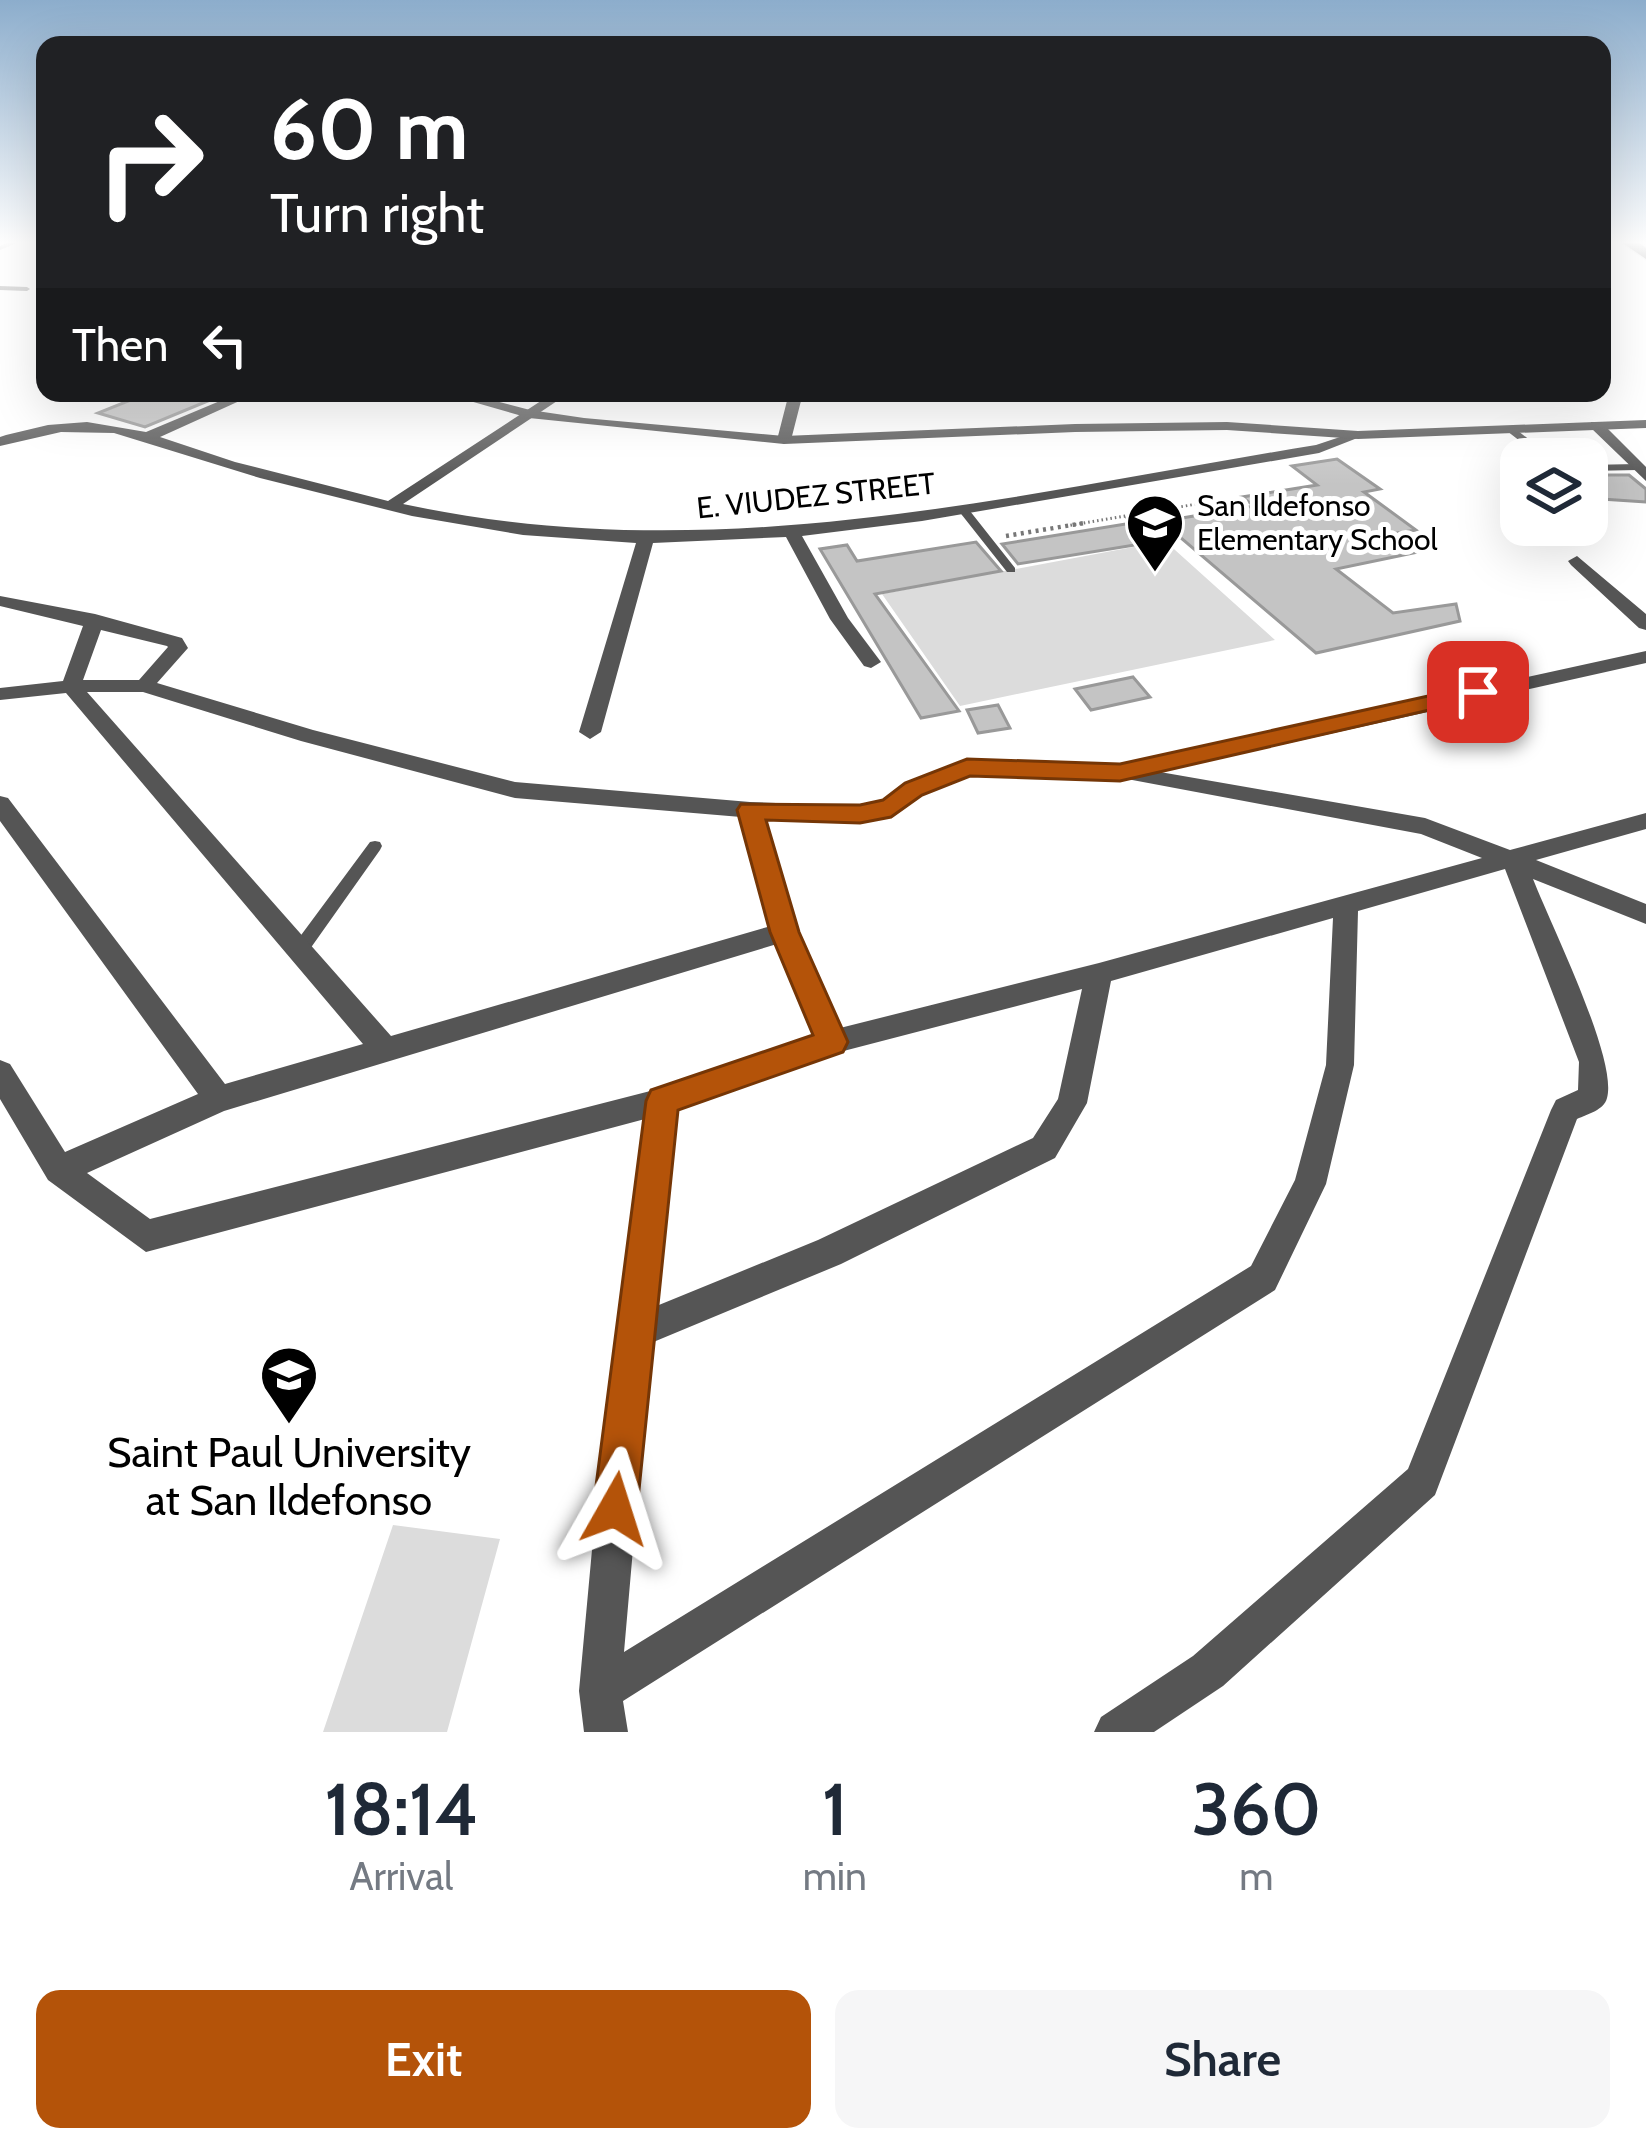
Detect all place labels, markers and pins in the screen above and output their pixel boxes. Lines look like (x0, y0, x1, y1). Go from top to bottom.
place label: San Ildefonso Elementary School (1197, 487, 1437, 558)
school or university icon: San Ildefonso Elementary School (1124, 492, 1186, 574)
pin (1427, 641, 1529, 743)
school or university icon: Saint Paul University at San Ildefonso (258, 1344, 320, 1426)
place label: Saint Paul University at San Ildefonso (107, 1426, 471, 1526)

